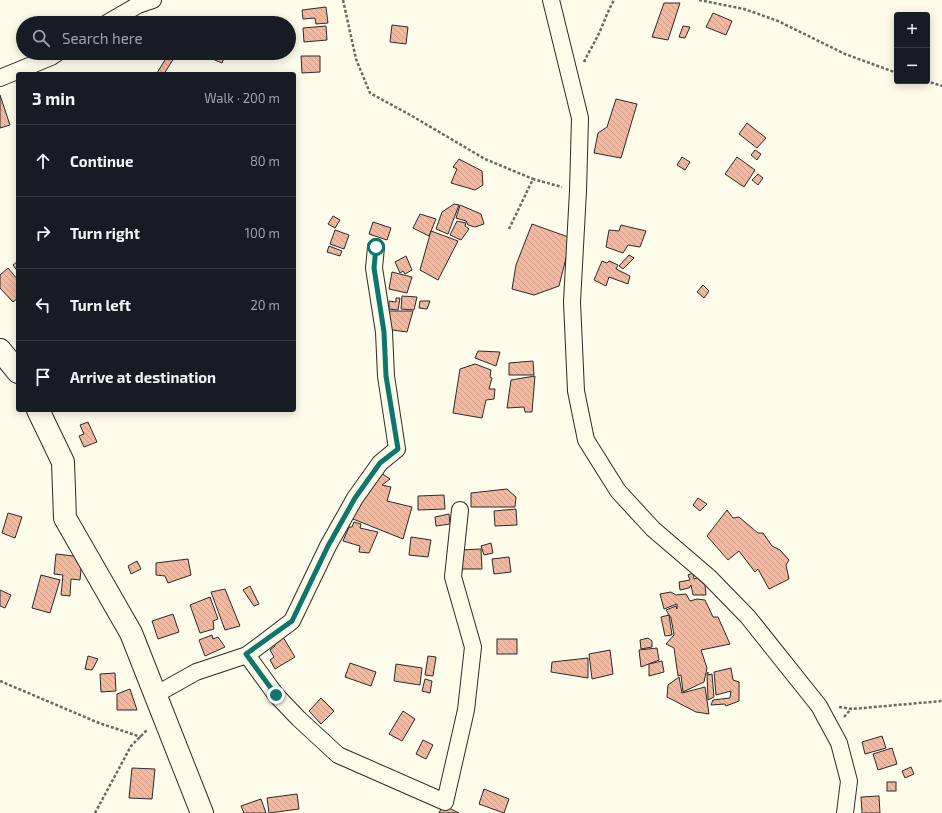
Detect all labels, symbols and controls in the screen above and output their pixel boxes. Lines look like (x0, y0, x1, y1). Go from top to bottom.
map controls (894, 12, 930, 84)
button: + (894, 12, 930, 48)
search box (16, 16, 296, 60)
icon: search (30, 27, 52, 49)
text: Search here (62, 29, 143, 47)
button: − (894, 48, 930, 84)
text: 3 min (32, 88, 75, 108)
text: Walk · 200 m (204, 90, 280, 106)
icon: ahead (32, 150, 54, 172)
text: Continue (70, 152, 133, 170)
text: 80 m (250, 153, 280, 169)
icon: right (32, 222, 54, 244)
text: Turn right (70, 224, 140, 242)
text: 100 m (245, 225, 280, 241)
route start (367, 238, 385, 256)
icon: left (32, 294, 54, 316)
text: Turn left (70, 296, 131, 314)
text: 20 m (251, 297, 280, 313)
icon: arrive (32, 366, 54, 388)
text: Arrive at destination (70, 368, 216, 386)
route end (267, 686, 285, 704)

